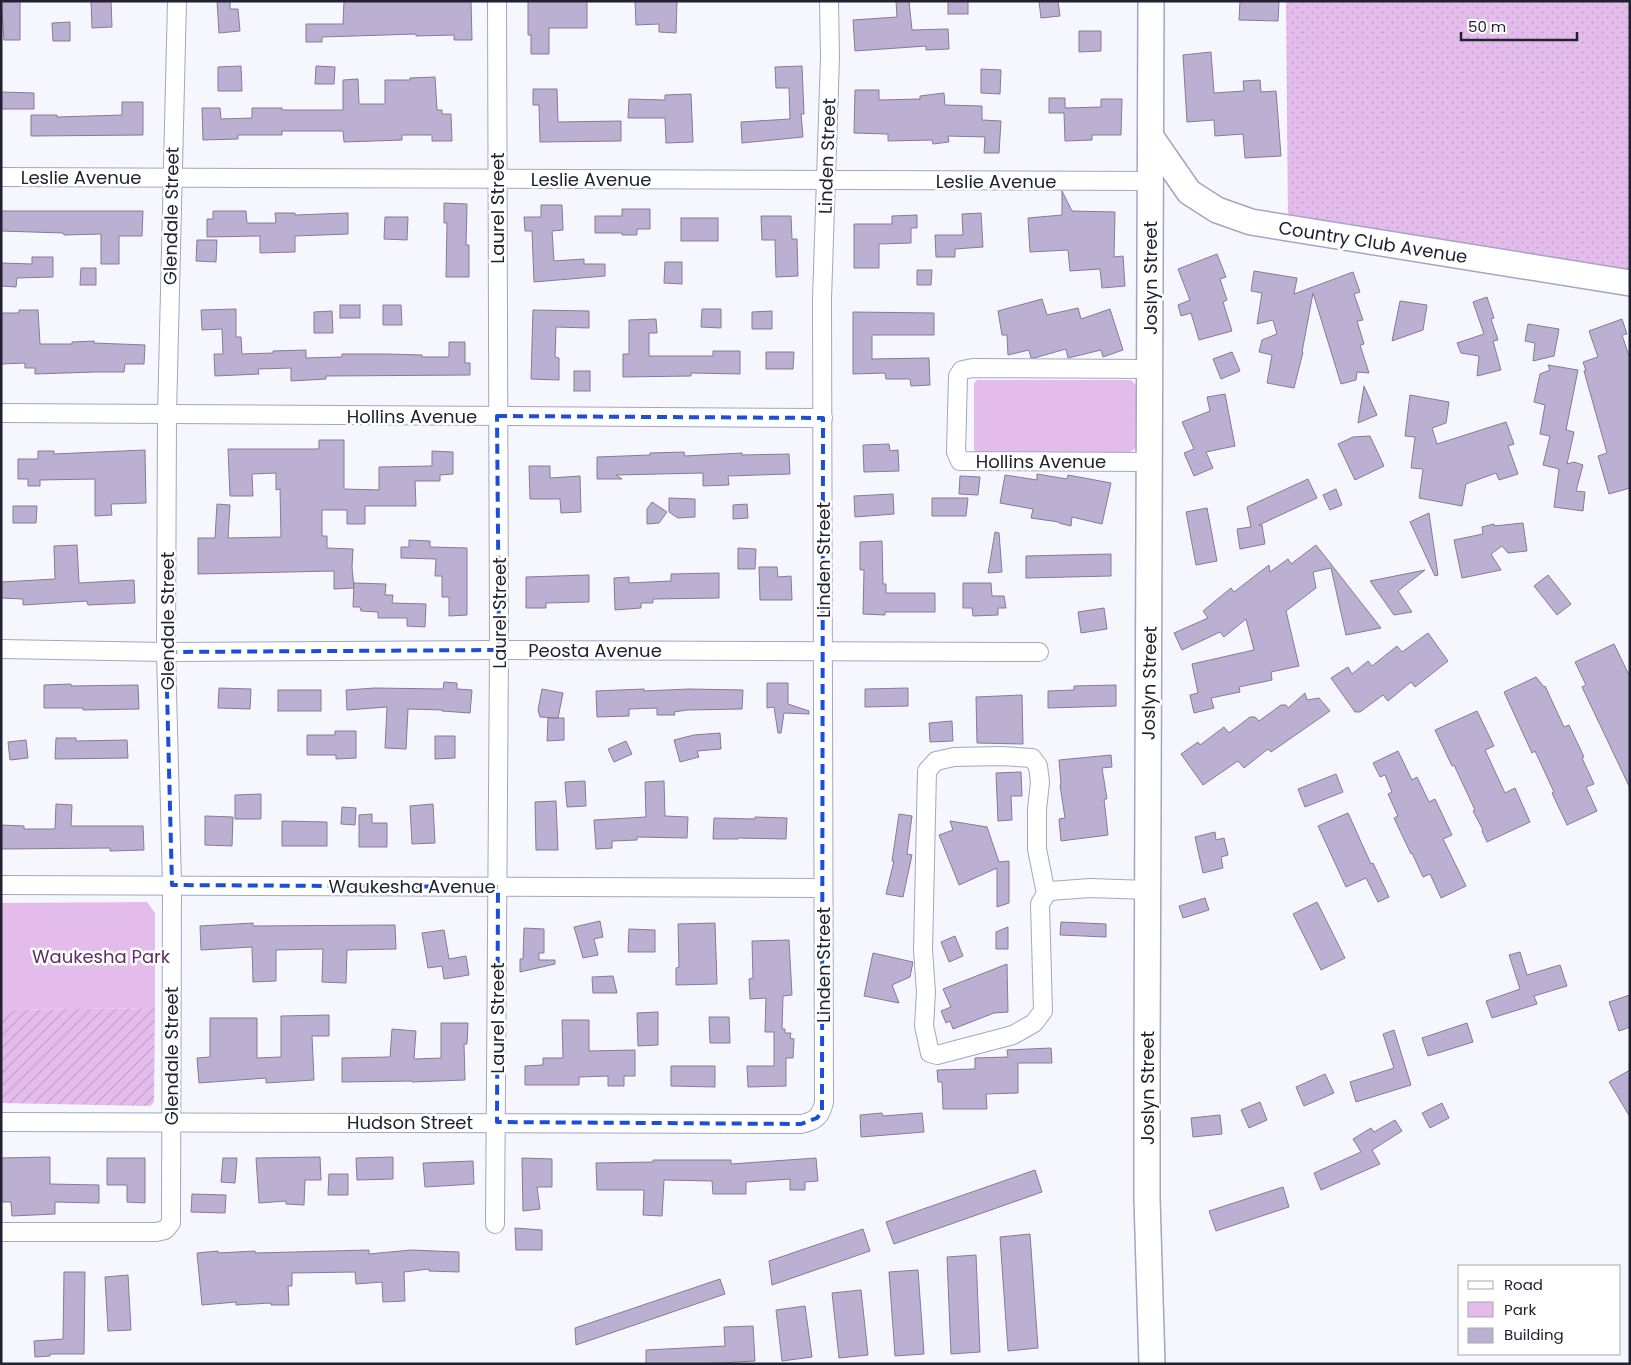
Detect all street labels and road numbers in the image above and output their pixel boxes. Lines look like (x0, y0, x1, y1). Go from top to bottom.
street label: Linden Street (812, 98, 842, 214)
street label: Glendale Street (157, 147, 185, 285)
street label: Laurel Street (485, 152, 510, 264)
street label: Leslie Avenue (21, 165, 141, 190)
street label: Leslie Avenue (531, 167, 651, 192)
street label: Leslie Avenue (936, 169, 1056, 194)
street label: Country Club Avenue (1277, 215, 1469, 269)
street label: Joslyn Street (1138, 221, 1163, 335)
street label: Hollins Avenue (347, 404, 477, 429)
street label: Hollins Avenue (976, 449, 1106, 474)
street label: Linden Street (811, 502, 836, 618)
street label: Glendale Street (155, 552, 180, 690)
street label: Laurel Street (487, 557, 512, 669)
street label: Joslyn Street (1136, 626, 1162, 740)
street label: Peosta Avenue (528, 638, 662, 663)
street label: Waukesha Avenue (328, 874, 496, 899)
street label: Linden Street (811, 907, 836, 1023)
street label: Laurel Street (485, 962, 510, 1074)
street label: Glendale Street (159, 987, 184, 1125)
street label: Joslyn Street (1135, 1031, 1160, 1145)
street label: Hudson Street (347, 1110, 473, 1135)

